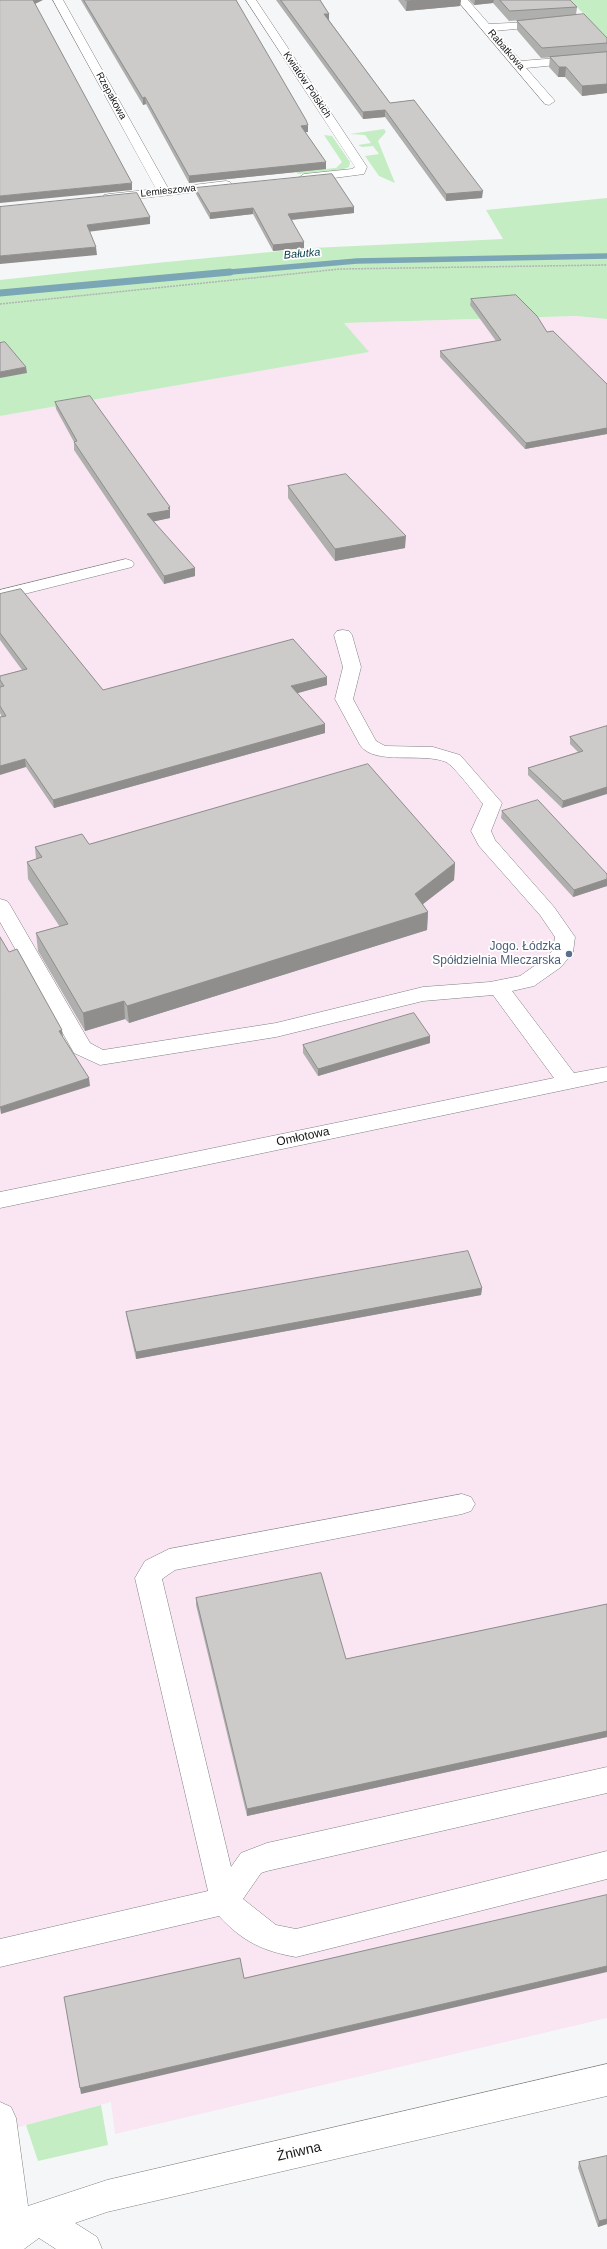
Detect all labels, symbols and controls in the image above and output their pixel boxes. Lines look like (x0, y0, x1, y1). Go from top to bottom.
street label: Rabatkowa (485, 27, 527, 73)
street label: Kwiatów Polskich (280, 50, 334, 120)
street label: Rzepakowa (93, 70, 129, 122)
street label: Lemieszowa (140, 182, 196, 200)
water label: Bałutka (283, 246, 321, 262)
place label: Jogo. Łódzka Spółdzielnia Mleczarska (432, 940, 561, 968)
marker: Jogo. Łódzka Spółdzielnia Mleczarska (564, 949, 574, 959)
street label: Omłotowa (275, 1124, 331, 1150)
street label: Żniwna (275, 2139, 323, 2165)

